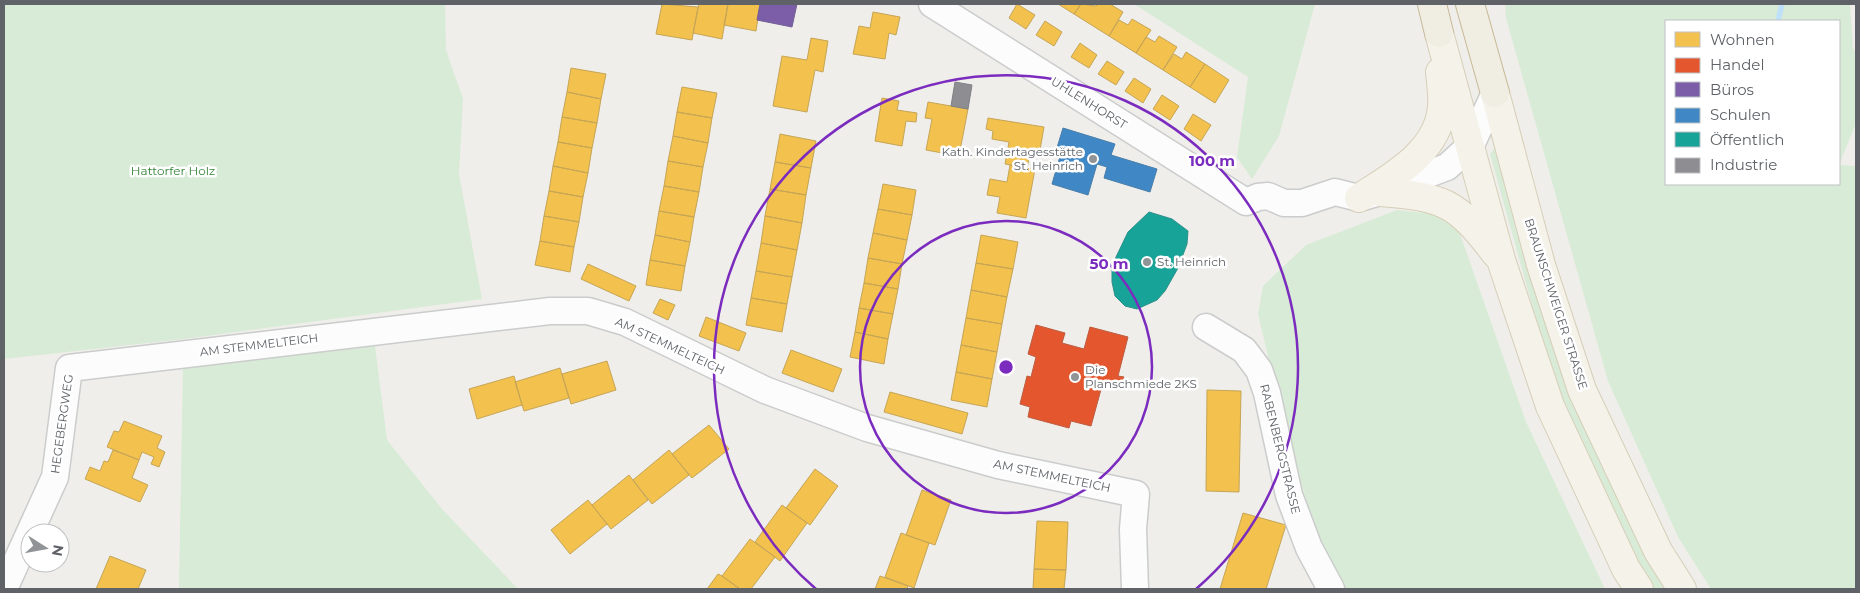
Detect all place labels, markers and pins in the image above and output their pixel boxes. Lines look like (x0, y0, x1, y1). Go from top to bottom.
place label: Kath. Kindertagesstätte St. Heinrich (941, 144, 1083, 173)
marker: Kath. Kindertagesstätte St. Heinrich (1087, 153, 1099, 165)
place label: St. Heinrich (1157, 254, 1226, 269)
marker: St. Heinrich (1141, 256, 1153, 268)
centre of rings (997, 358, 1015, 376)
place label: Die Planschmiede 2KS (1085, 362, 1197, 391)
marker: Die Planschmiede 2KS (1069, 371, 1081, 383)

